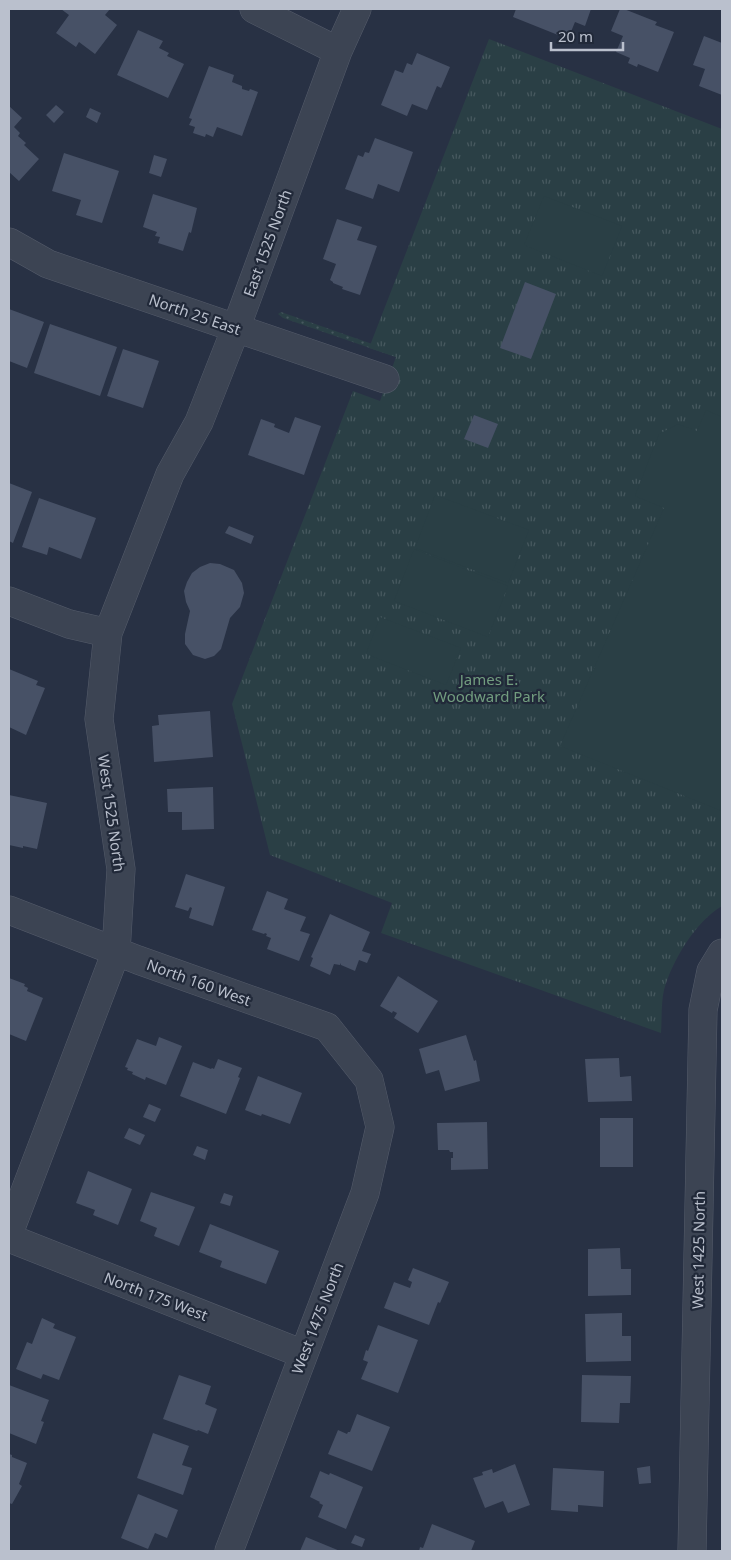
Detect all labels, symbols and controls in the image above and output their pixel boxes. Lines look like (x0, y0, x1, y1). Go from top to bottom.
scale bar (551, 20, 624, 52)
text: 20 m (558, 26, 593, 46)
street label: East 1525 North (238, 187, 296, 299)
street label: North 25 East (147, 289, 244, 339)
park label: James E. Woodward Park (433, 669, 545, 706)
street label: West 1525 North (94, 753, 130, 873)
street label: North 160 West (144, 954, 254, 1010)
street label: West 1425 North (687, 1191, 709, 1309)
street label: West 1475 North (286, 1259, 348, 1377)
street label: North 175 West (101, 1267, 211, 1325)

